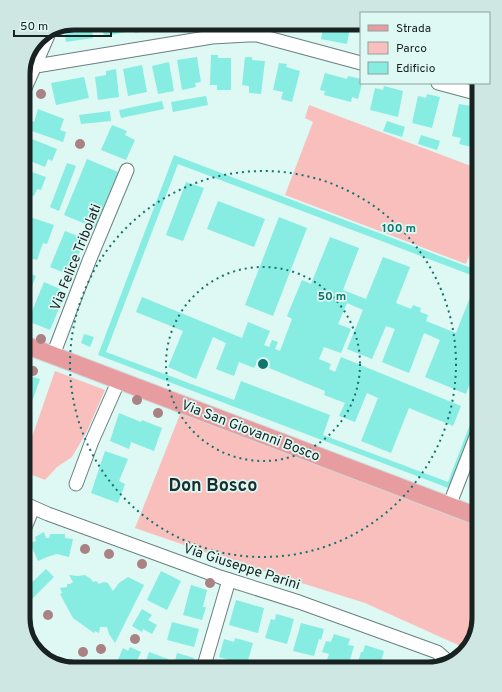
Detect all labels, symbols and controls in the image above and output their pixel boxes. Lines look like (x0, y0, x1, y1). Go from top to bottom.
scale bar (14, 12, 111, 38)
legend (360, 12, 490, 84)
text: 50 m (20, 19, 48, 35)
text: Strada (396, 21, 431, 37)
text: Parco (396, 41, 427, 57)
text: Edificio (396, 61, 436, 77)
street label: Via Felice Tribolati (47, 202, 106, 313)
text: 100 m (382, 221, 416, 237)
text: 50 m (318, 289, 346, 305)
centre of rings (256, 357, 270, 371)
street label: Via San Giovanni Bosco (179, 397, 322, 466)
district label: Don Bosco (169, 475, 257, 498)
street label: Via Giuseppe Parini (181, 541, 302, 594)

